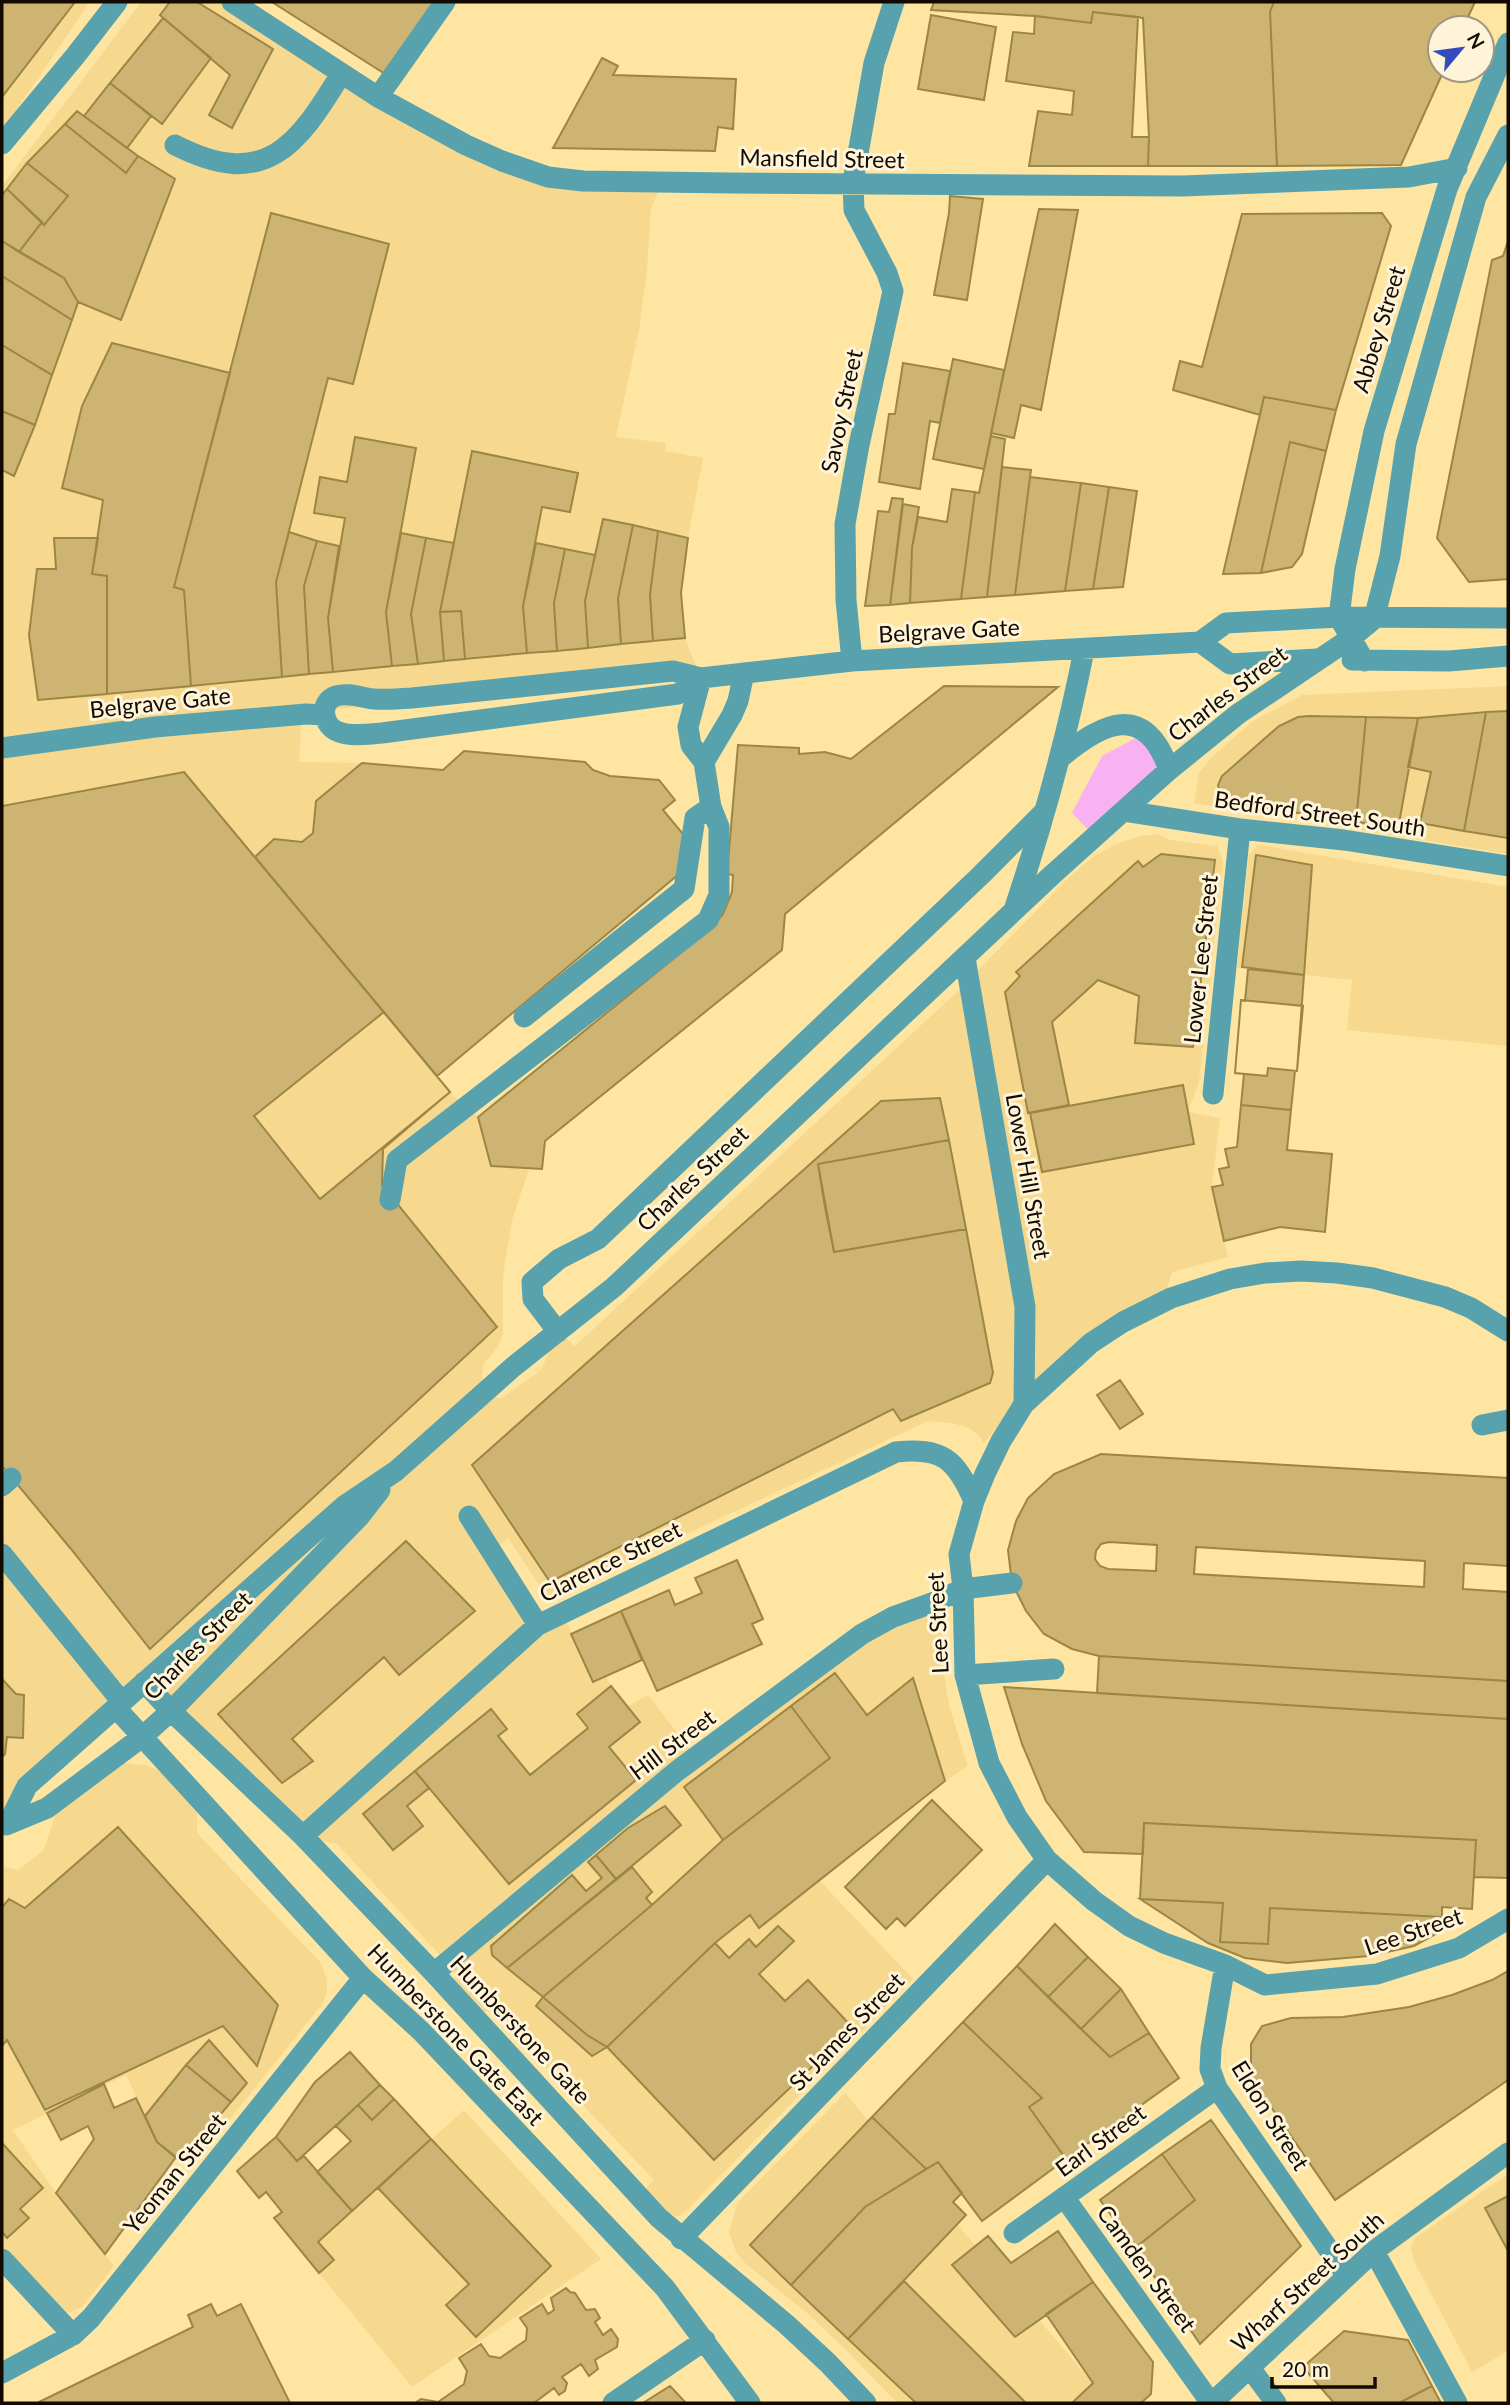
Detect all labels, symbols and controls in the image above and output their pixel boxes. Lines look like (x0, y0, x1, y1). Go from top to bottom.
north arrow (1426, 14, 1496, 84)
text: N (1463, 29, 1490, 52)
street label: Mansfield Street (739, 143, 906, 173)
street label: Abbey Street (1345, 262, 1411, 396)
street label: Savoy Street (814, 346, 868, 475)
street label: Belgrave Gate (878, 612, 1020, 648)
street label: Charles Street (1162, 639, 1293, 747)
street label: Belgrave Gate (88, 681, 232, 723)
street label: Bedford Street South (1213, 784, 1427, 842)
street label: Lower Lee Street (1177, 873, 1223, 1045)
street label: Lower Hill Street (1001, 1091, 1057, 1262)
street label: Charles Street (631, 1119, 754, 1237)
street label: Clarence Street (534, 1514, 686, 1607)
street label: Lee Street (920, 1571, 954, 1675)
street label: Charles Street (137, 1584, 258, 1705)
street label: Hill Street (624, 1702, 721, 1785)
street label: Lee Street (1360, 1901, 1466, 1961)
street label: Humberstone Gate East (362, 1937, 550, 2131)
street label: Humberstone Gate (445, 1949, 597, 2109)
street label: St James Street (783, 1965, 910, 2096)
street label: Eldon Street (1226, 2055, 1316, 2176)
street label: Earl Street (1049, 2097, 1151, 2182)
street label: Yeoman Street (117, 2107, 231, 2239)
street label: Camden Street (1092, 2199, 1203, 2338)
street label: Wharf Street South (1225, 2205, 1389, 2357)
scale bar (1272, 2346, 1375, 2390)
text: 20 m (1282, 2356, 1329, 2381)

